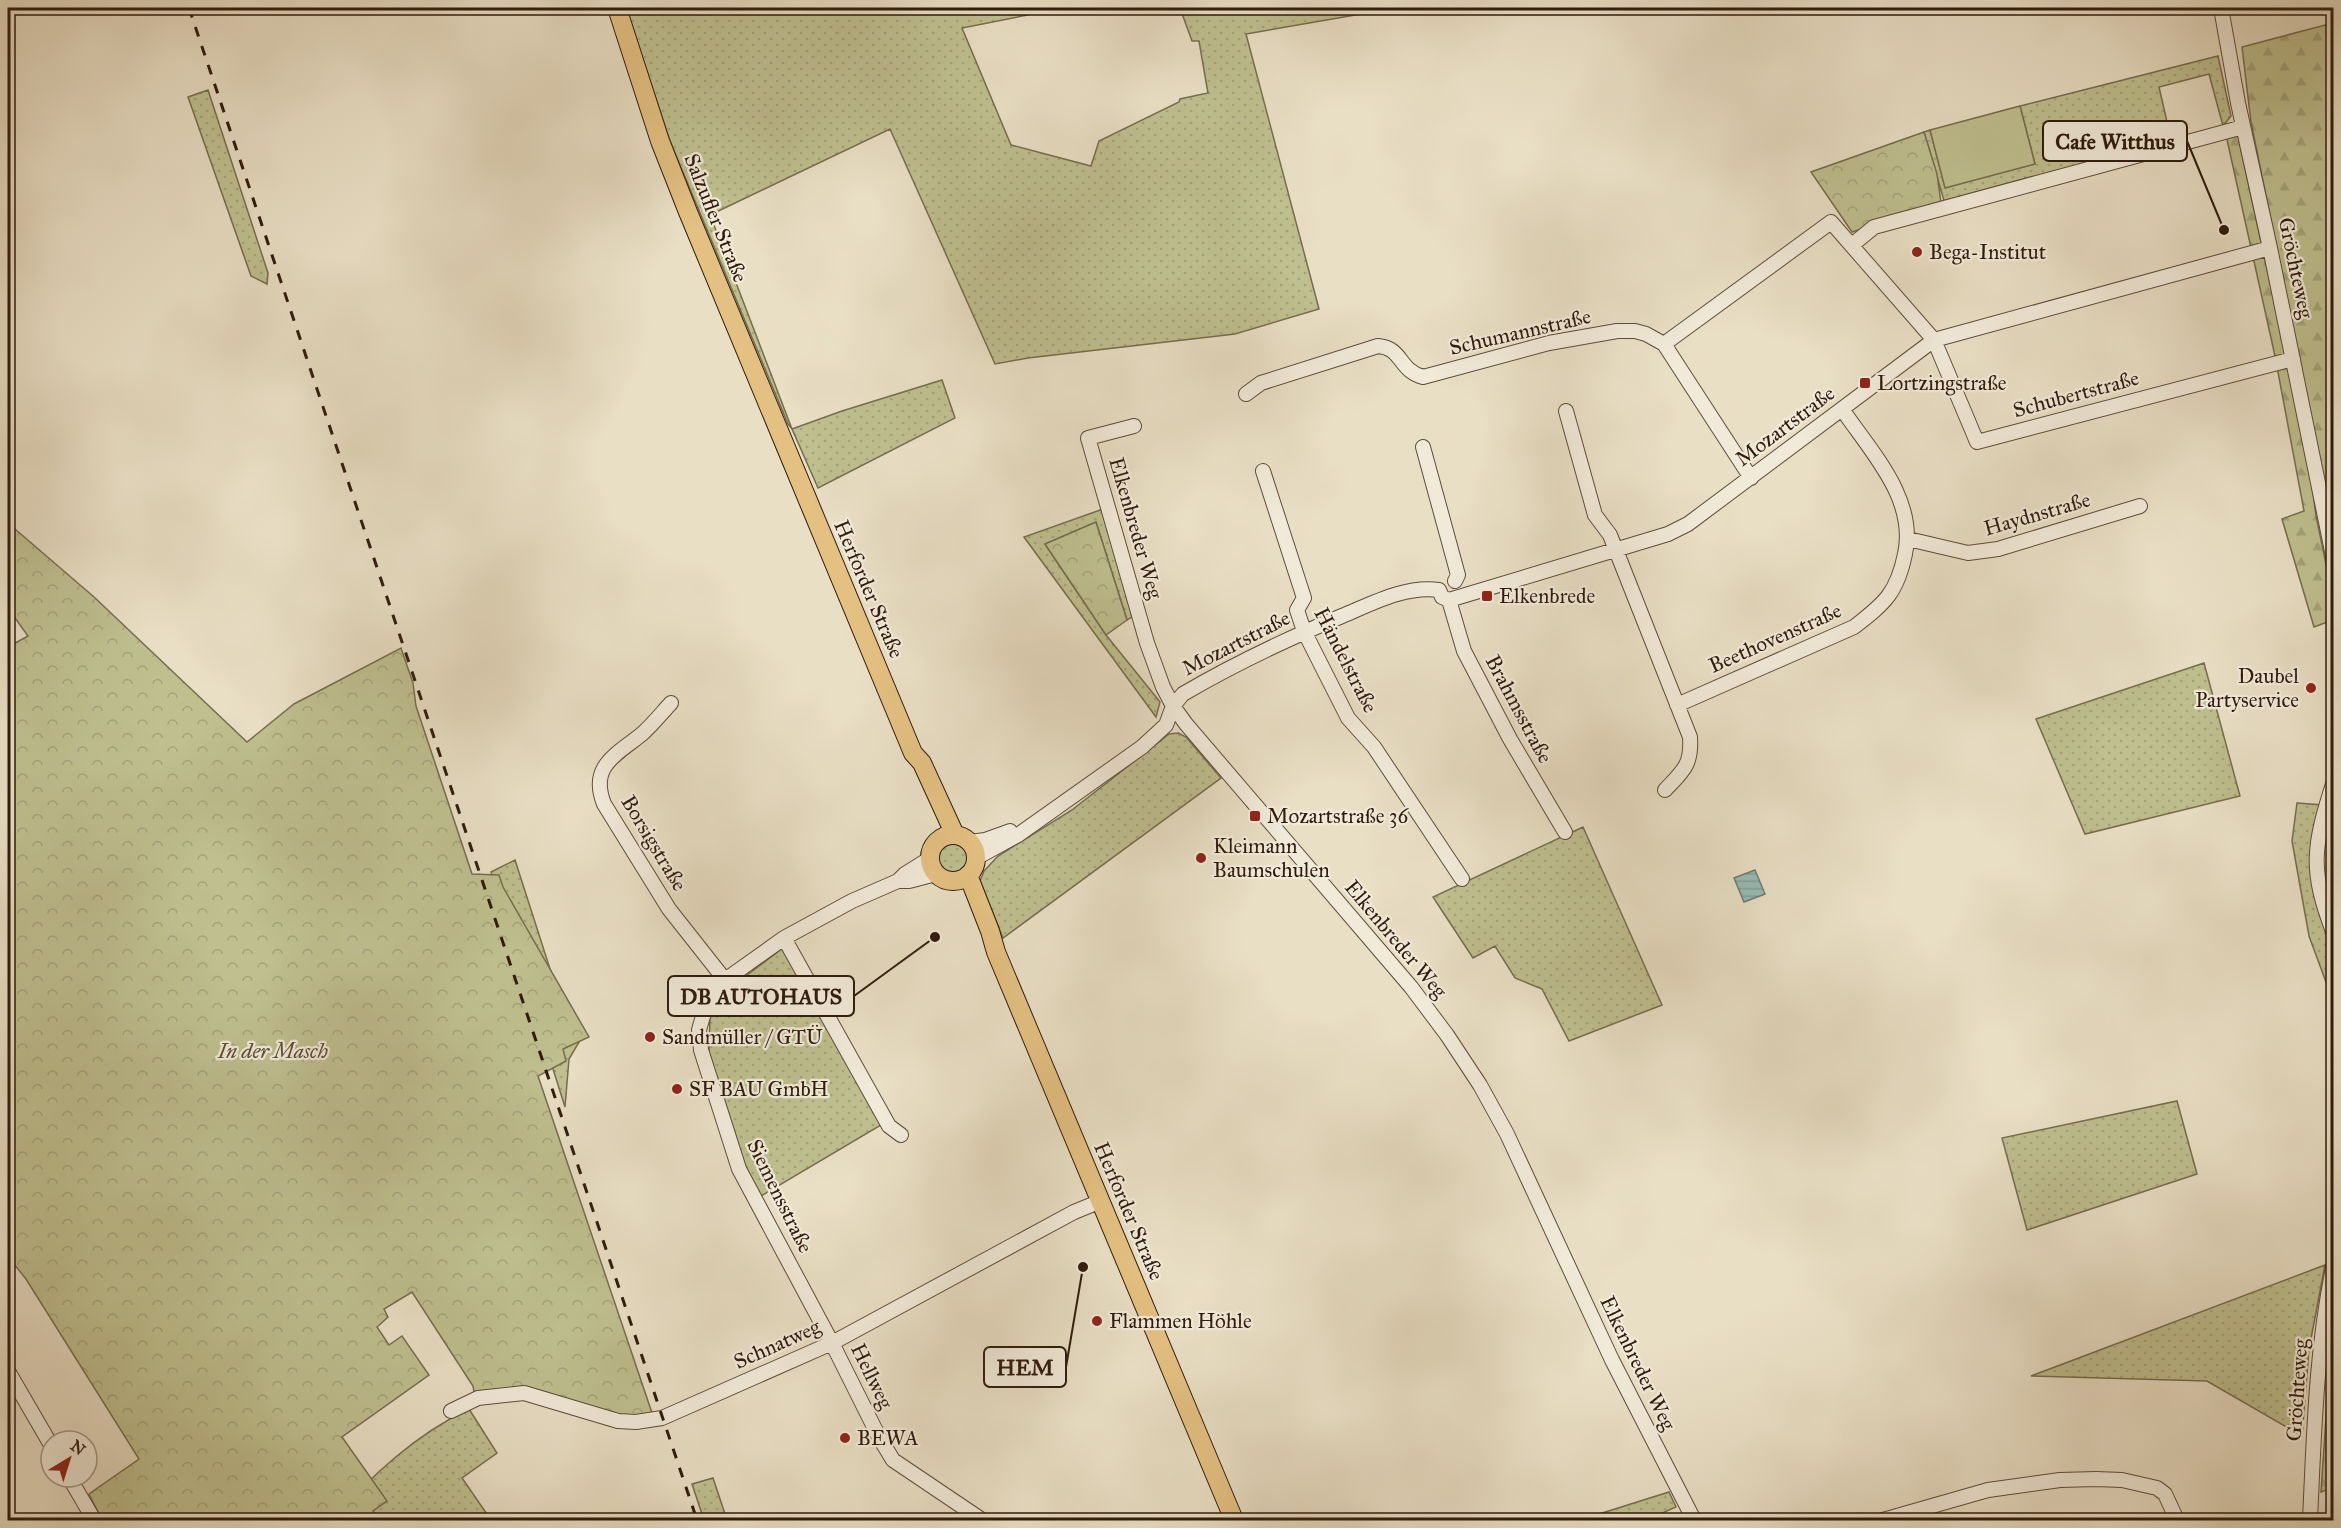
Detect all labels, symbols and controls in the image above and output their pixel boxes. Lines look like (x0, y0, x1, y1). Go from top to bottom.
callout: Cafe Witthus (2043, 121, 2187, 161)
text: Cafe Witthus (2055, 128, 2175, 155)
street label: Salzufler Straße (678, 150, 754, 286)
street label: Gröchteweg (2273, 215, 2319, 321)
place label: Bega-Institut (1929, 239, 2047, 265)
marker: Bega-Institut (1910, 245, 1924, 259)
street label: Schumannstraße (1447, 303, 1594, 361)
street label: Schubertstraße (2010, 365, 2142, 423)
place label: Lortzingstraße (1877, 370, 2007, 396)
marker: Lortzingstraße (1858, 376, 1872, 390)
street label: Mozartstraße (1730, 380, 1840, 472)
street label: Elkenbreder Weg (1103, 454, 1169, 602)
street label: Haydnstraße (1981, 486, 2094, 542)
street label: Herforder Straße (828, 516, 910, 662)
place label: Elkenbrede (1499, 583, 1595, 609)
marker: Elkenbrede (1480, 589, 1494, 603)
street label: Beethovenstraße (1705, 597, 1846, 679)
street label: Händelstraße (1308, 603, 1384, 717)
street label: Mozartstraße (1178, 605, 1294, 681)
street label: Brahmsstraße (1480, 650, 1559, 768)
place label: Daubel Partyservice (2195, 663, 2299, 713)
marker: Daubel Partyservice (2304, 681, 2318, 695)
street label: Borsigstraße (615, 790, 693, 896)
place label: Mozartstraße 36 (1267, 803, 1409, 829)
marker: Mozartstraße 36 (1248, 809, 1262, 823)
place label: Kleimann Baumschulen (1213, 833, 1330, 883)
marker: Kleimann Baumschulen (1194, 851, 1208, 865)
street label: Elkenbreder Weg (1339, 875, 1453, 1004)
callout: DB AUTOHAUS (668, 976, 854, 1016)
text: DB AUTOHAUS (680, 983, 842, 1010)
place label: Sandmüller / GTÜ (662, 1024, 823, 1050)
marker: Sandmüller / GTÜ (643, 1030, 657, 1044)
park label: In der Masch (217, 1038, 328, 1064)
place label: SF BAU GmbH (689, 1076, 828, 1102)
marker: SF BAU GmbH (670, 1082, 684, 1096)
street label: Siemensstraße (741, 1135, 819, 1257)
street label: Herforder Straße (1088, 1138, 1170, 1284)
street label: Elkenbreder Weg (1594, 1292, 1682, 1435)
place label: Flammen Höhle (1109, 1308, 1252, 1334)
street label: Schnatweg (730, 1313, 825, 1375)
marker: Flammen Höhle (1090, 1314, 1104, 1328)
street label: Gröchteweg (2280, 1338, 2314, 1442)
street label: Hellweg (845, 1339, 899, 1413)
callout: HEM (984, 1347, 1066, 1387)
text: HEM (996, 1354, 1054, 1381)
place label: BEWA (857, 1425, 919, 1451)
north arrow (39, 1429, 99, 1489)
marker: BEWA (838, 1431, 852, 1445)
text: N (67, 1436, 89, 1459)

